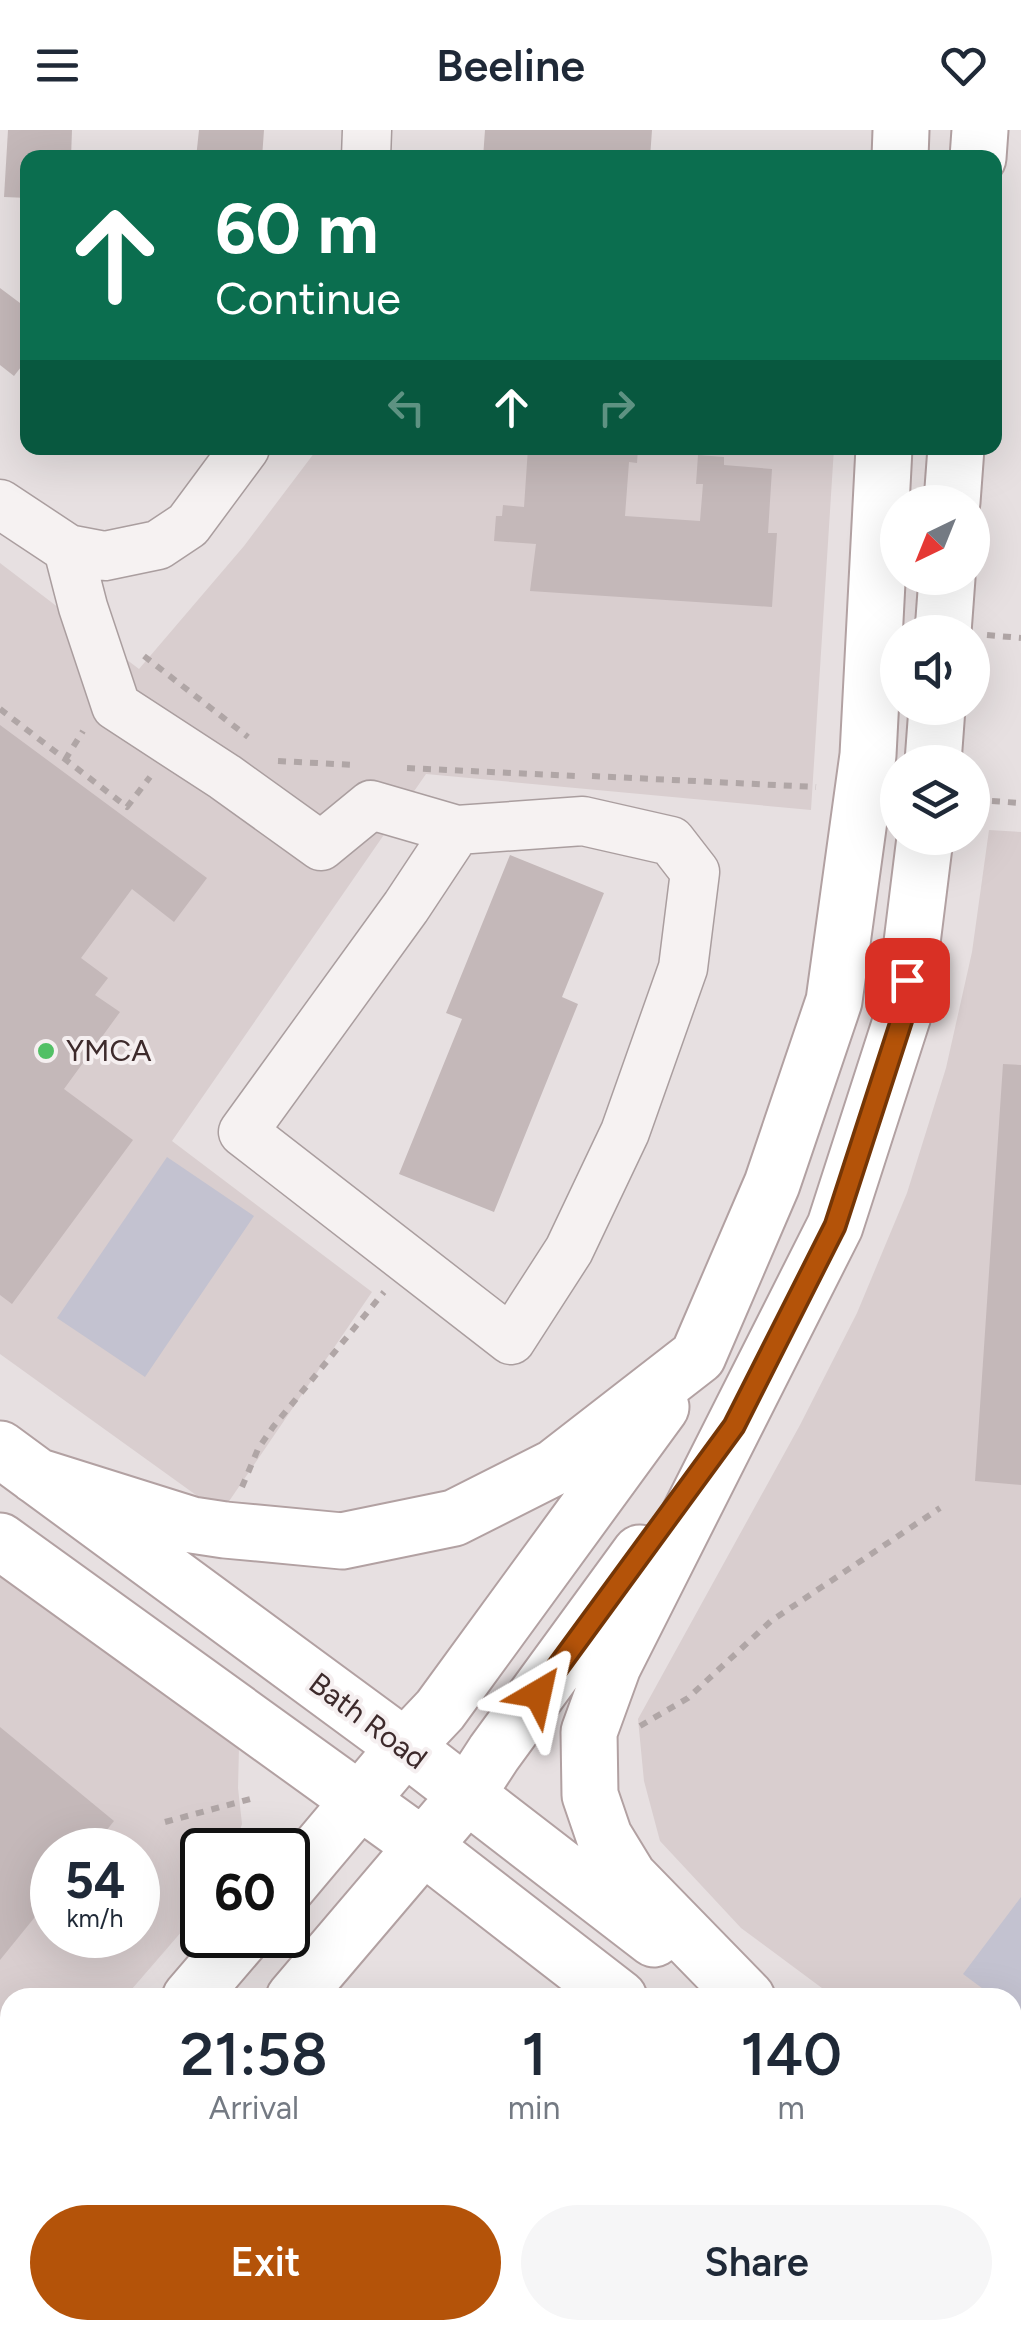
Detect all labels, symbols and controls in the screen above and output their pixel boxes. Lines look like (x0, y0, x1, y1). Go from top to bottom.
icon: menu (30, 38, 85, 93)
text: Beeline (436, 38, 585, 92)
icon: heart (936, 38, 991, 93)
text: 60 m (215, 186, 379, 271)
icon: ahead (50, 190, 180, 320)
text: Continue (215, 271, 401, 325)
icon: left (379, 380, 434, 435)
icon: ahead (484, 380, 539, 435)
icon: right (589, 380, 644, 435)
north arrow (880, 485, 990, 595)
map controls (880, 485, 990, 855)
button: sound (880, 615, 990, 725)
button: layers (880, 745, 990, 855)
pin (865, 938, 950, 1023)
icon: arrive (880, 953, 935, 1008)
place label: YMCA (66, 1032, 152, 1069)
marker: YMCA (35, 1040, 57, 1062)
position arrow (486, 1642, 590, 1746)
street label: Bath Road (302, 1664, 435, 1777)
speed limit sign: 60 (180, 1828, 310, 1958)
text: 54 (65, 1850, 125, 1911)
text: km/h (66, 1903, 124, 1933)
text: 21:58 (180, 2018, 328, 2090)
text: 1 (522, 2018, 547, 2090)
text: 140 (740, 2018, 842, 2090)
text: Arrival (209, 2089, 299, 2127)
text: min (508, 2089, 560, 2127)
text: m (778, 2089, 805, 2127)
button: Exit (30, 2205, 501, 2320)
button: Share (521, 2205, 992, 2320)

